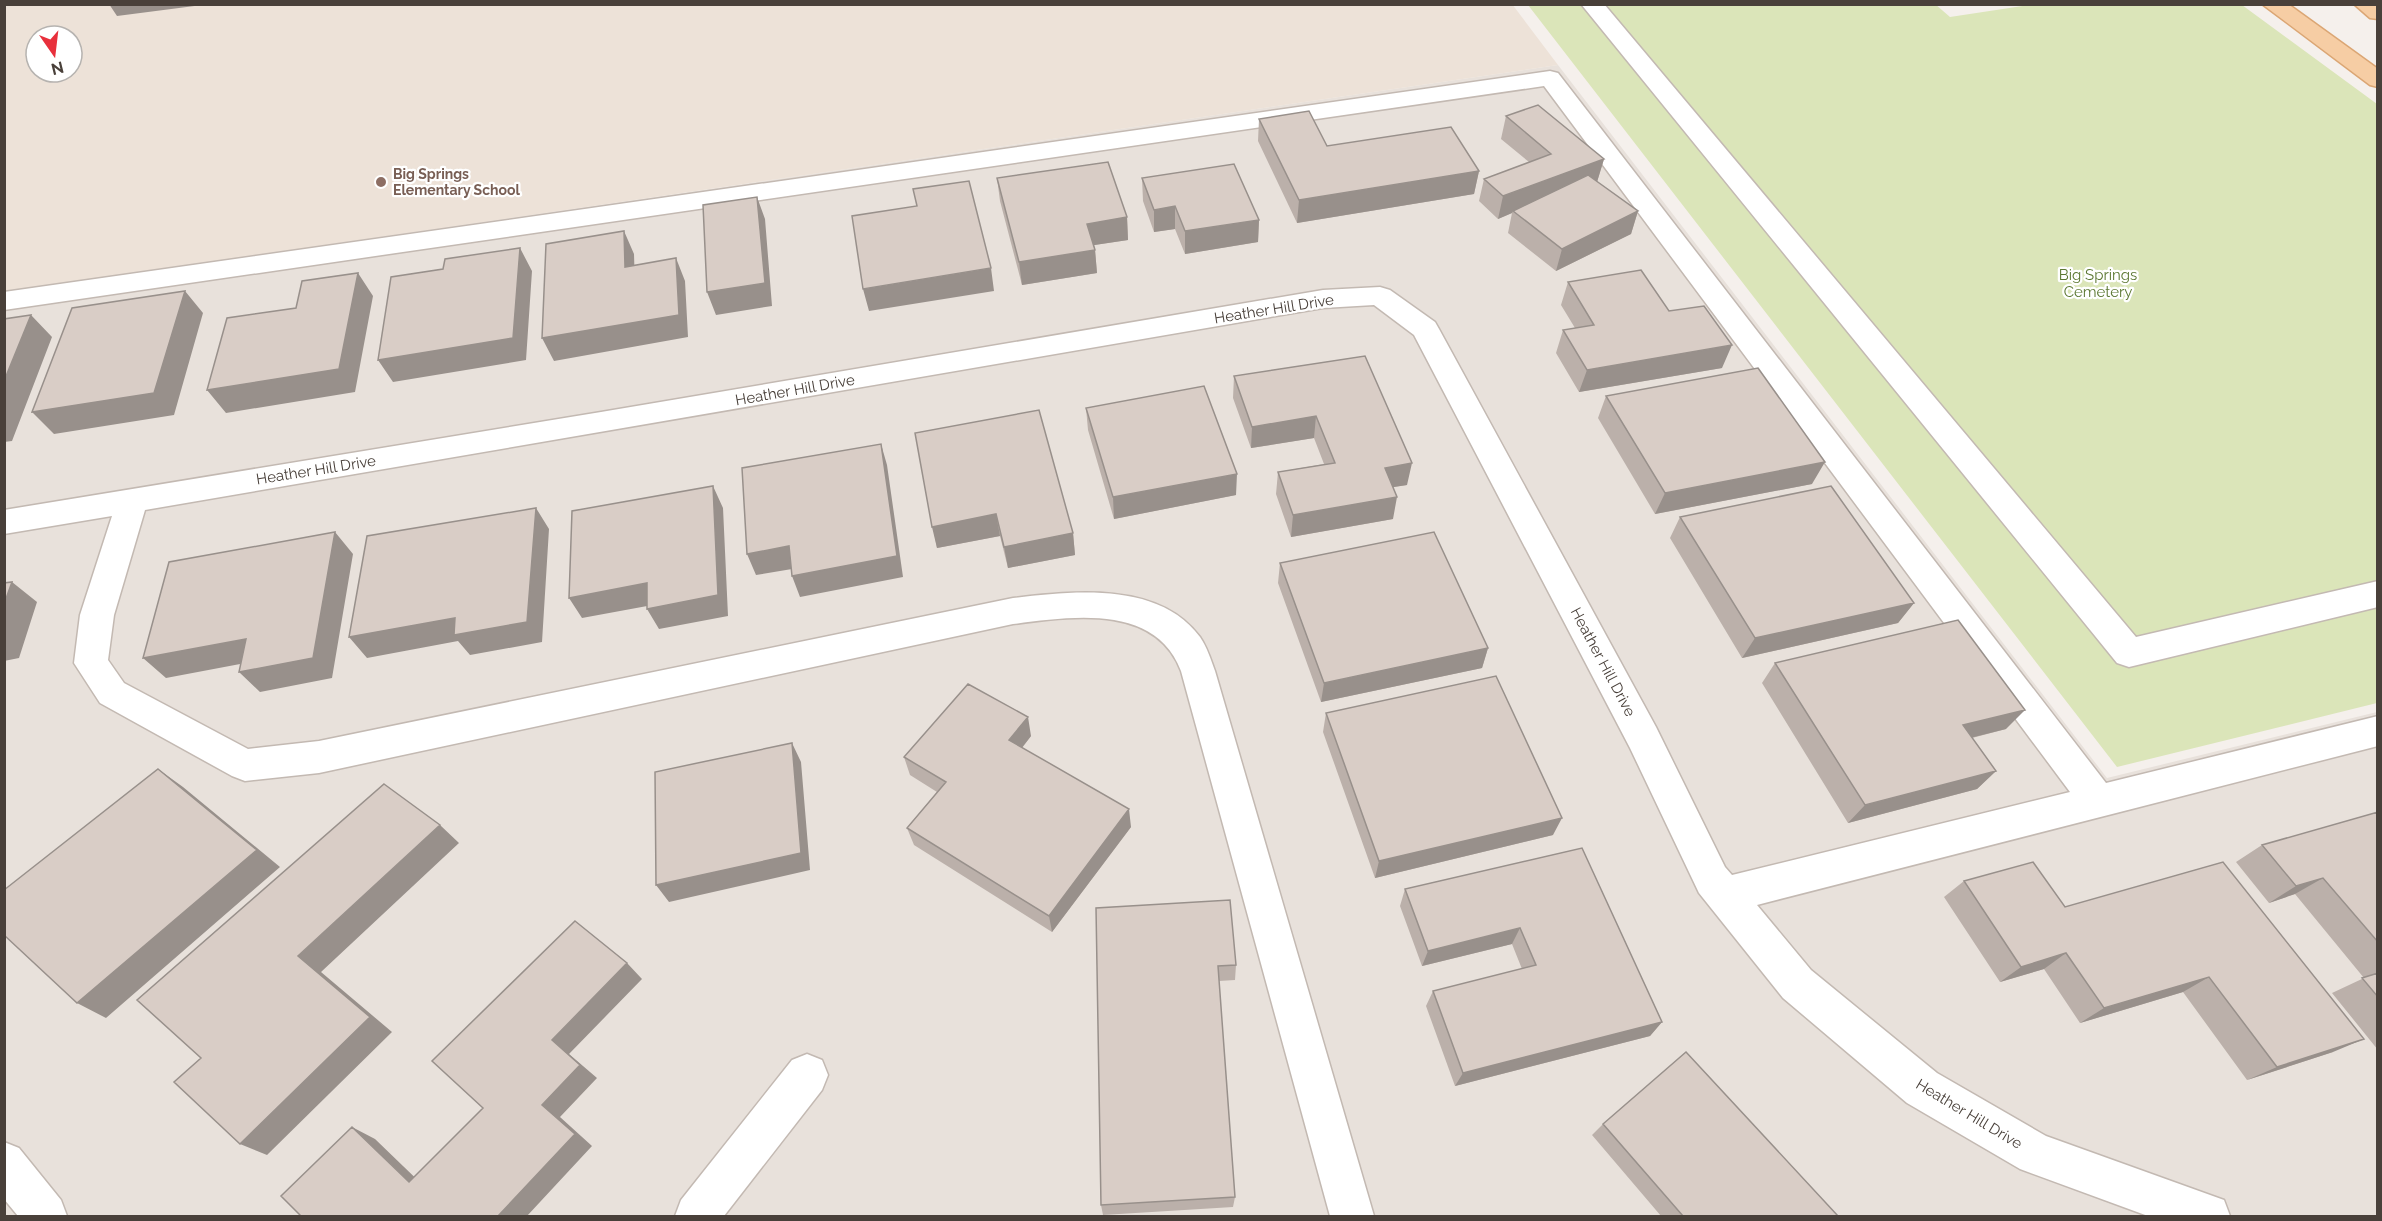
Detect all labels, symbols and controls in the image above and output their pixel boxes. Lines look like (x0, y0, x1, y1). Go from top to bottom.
north arrow (24, 24, 84, 84)
text: N (49, 57, 66, 79)
place label: Big Springs Elementary School (393, 166, 521, 198)
marker: Big Springs Elementary School (374, 175, 388, 189)
park label: Big Springs Cemetery (2059, 266, 2137, 301)
street label: Heather Hill Drive (1213, 291, 1335, 327)
street label: Heather Hill Drive (734, 371, 856, 409)
street label: Heather Hill Drive (255, 452, 377, 488)
street label: Heather Hill Drive (1567, 604, 1639, 720)
street label: Heather Hill Drive (1913, 1075, 2026, 1153)

